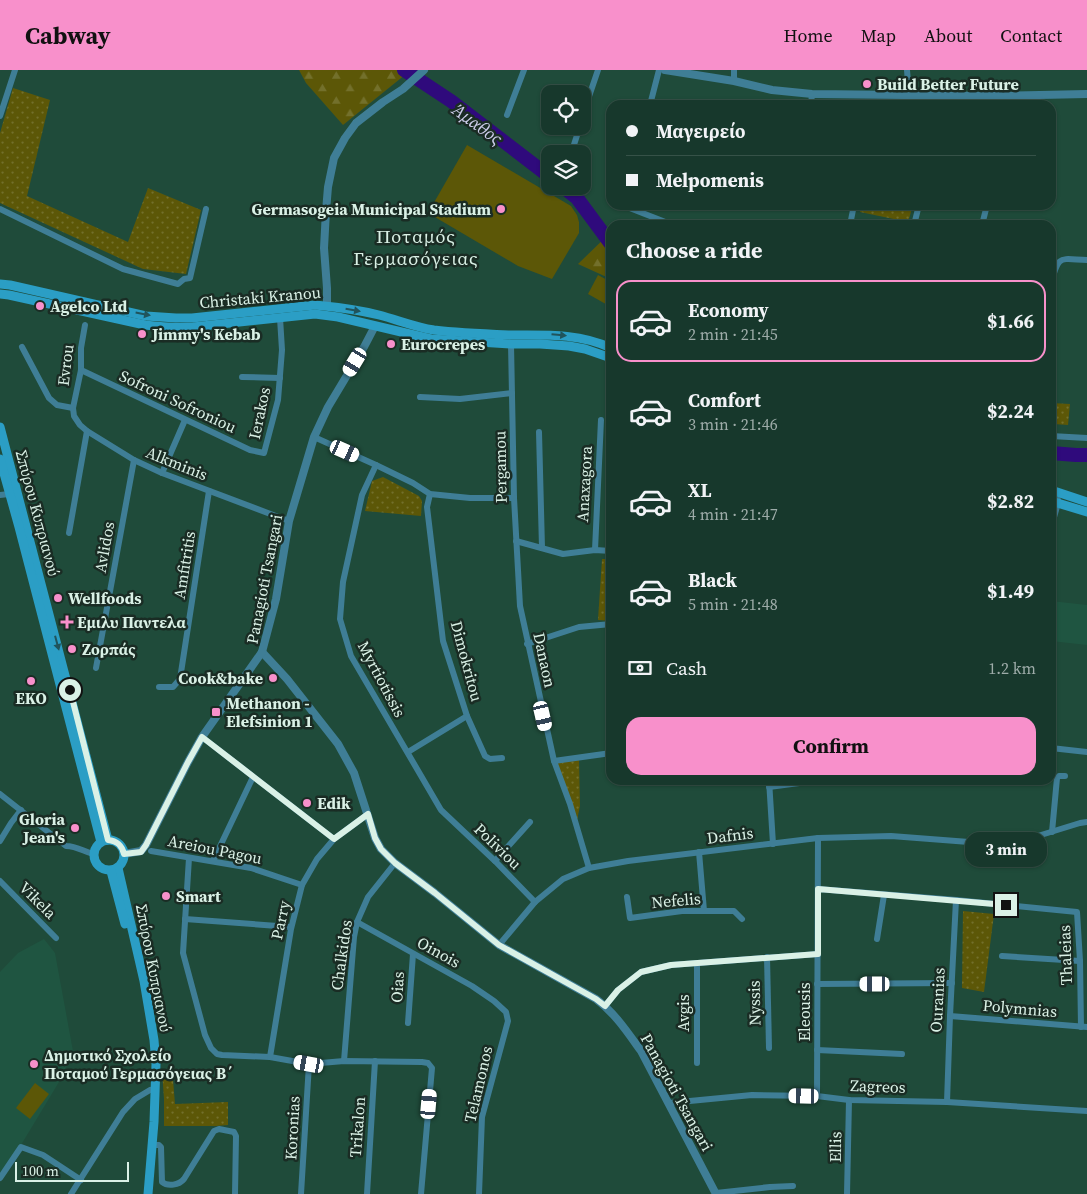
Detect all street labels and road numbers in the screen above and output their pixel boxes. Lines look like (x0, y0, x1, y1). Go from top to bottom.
street label: Christaki Kranou (198, 281, 322, 313)
street label: Evrou (52, 343, 78, 387)
street label: Sofroni Sofroniou (116, 364, 240, 438)
street label: Ierakos (243, 385, 275, 441)
street label: Pergamou (488, 431, 512, 503)
street label: Alkminis (143, 441, 211, 485)
street label: Anaxagora (571, 444, 597, 523)
street label: Σπύρου Κυπριανού (11, 447, 65, 579)
street label: Panagioti Tsangari (241, 512, 287, 646)
street label: Avlidos (89, 520, 119, 574)
street label: Amfitritis (168, 529, 200, 601)
street label: Dimokritou (446, 618, 488, 704)
street label: Danaon (528, 630, 562, 690)
street label: Myrtiotissis (353, 637, 411, 721)
street label: Poliviou (470, 818, 526, 874)
street label: Dafnis (706, 821, 755, 849)
street label: Areiou Pagou (166, 829, 264, 869)
street label: Vikela (15, 877, 62, 924)
street label: Nefelis (650, 887, 702, 913)
street label: Parry (265, 898, 295, 942)
street label: Σπύρου Κυπριανού (131, 902, 177, 1034)
street label: Chalkidos (325, 918, 357, 992)
street label: Thaleias (1053, 924, 1077, 985)
street label: Oinois (413, 931, 465, 973)
street label: Ouranias (924, 967, 950, 1033)
street label: Oias (385, 971, 409, 1003)
street label: Nyssis (743, 980, 765, 1026)
street label: Eleousis (793, 982, 815, 1042)
street label: Avgis (672, 994, 694, 1032)
street label: Polymnias (982, 994, 1058, 1022)
street label: Panagioti Tsangari (636, 1029, 719, 1155)
street label: Telamonos (459, 1044, 497, 1124)
street label: Zagreos (850, 1074, 906, 1098)
street label: Koronias (279, 1095, 305, 1161)
street label: Trikalon (344, 1096, 370, 1158)
street label: Ellis (824, 1131, 846, 1163)

